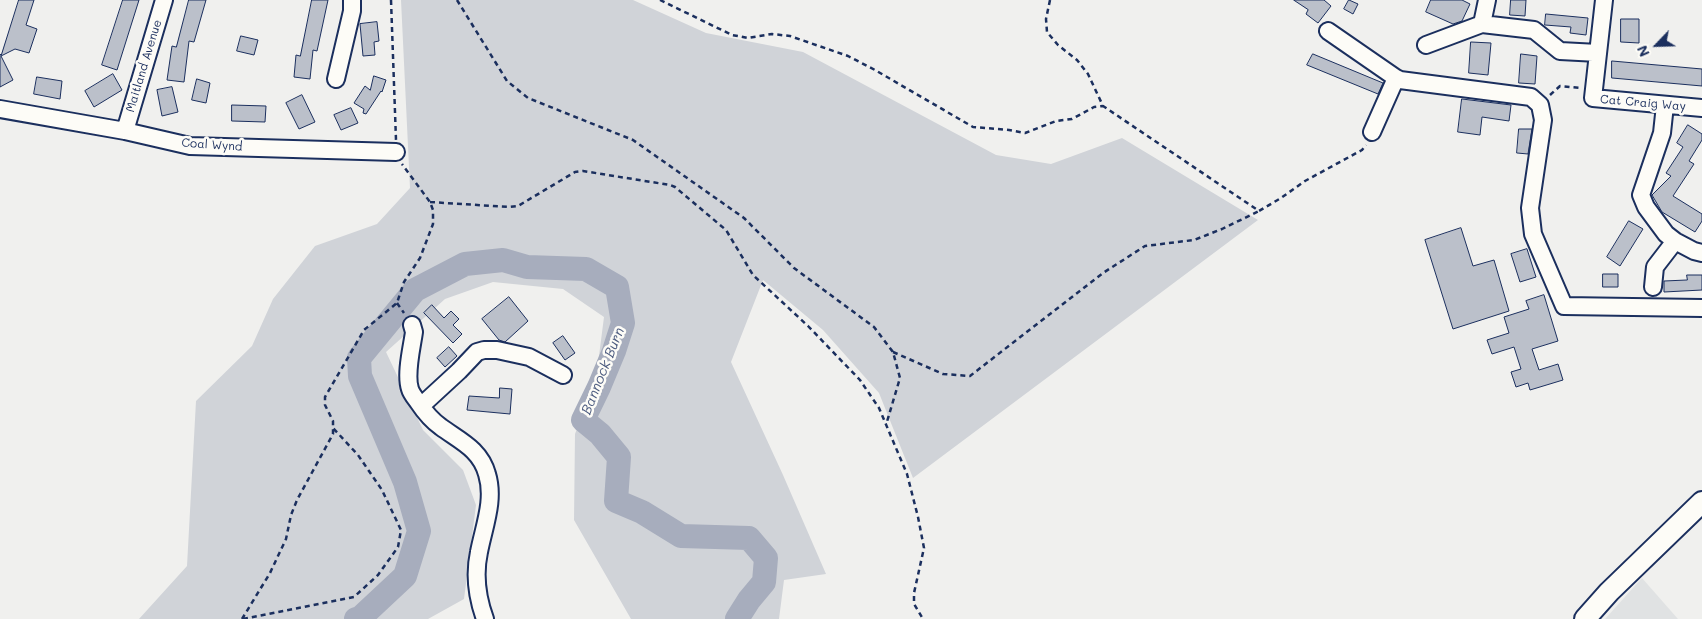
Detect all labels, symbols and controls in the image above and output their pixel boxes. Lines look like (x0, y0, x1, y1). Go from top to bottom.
street label: Maitland Avenue (123, 18, 165, 114)
north arrow (1632, 20, 1682, 70)
text: N (1632, 43, 1654, 60)
street label: Cat Craig Way (1600, 92, 1686, 114)
street label: Coal Wynd (181, 136, 243, 154)
water label: Bannock Burn (578, 325, 628, 417)

